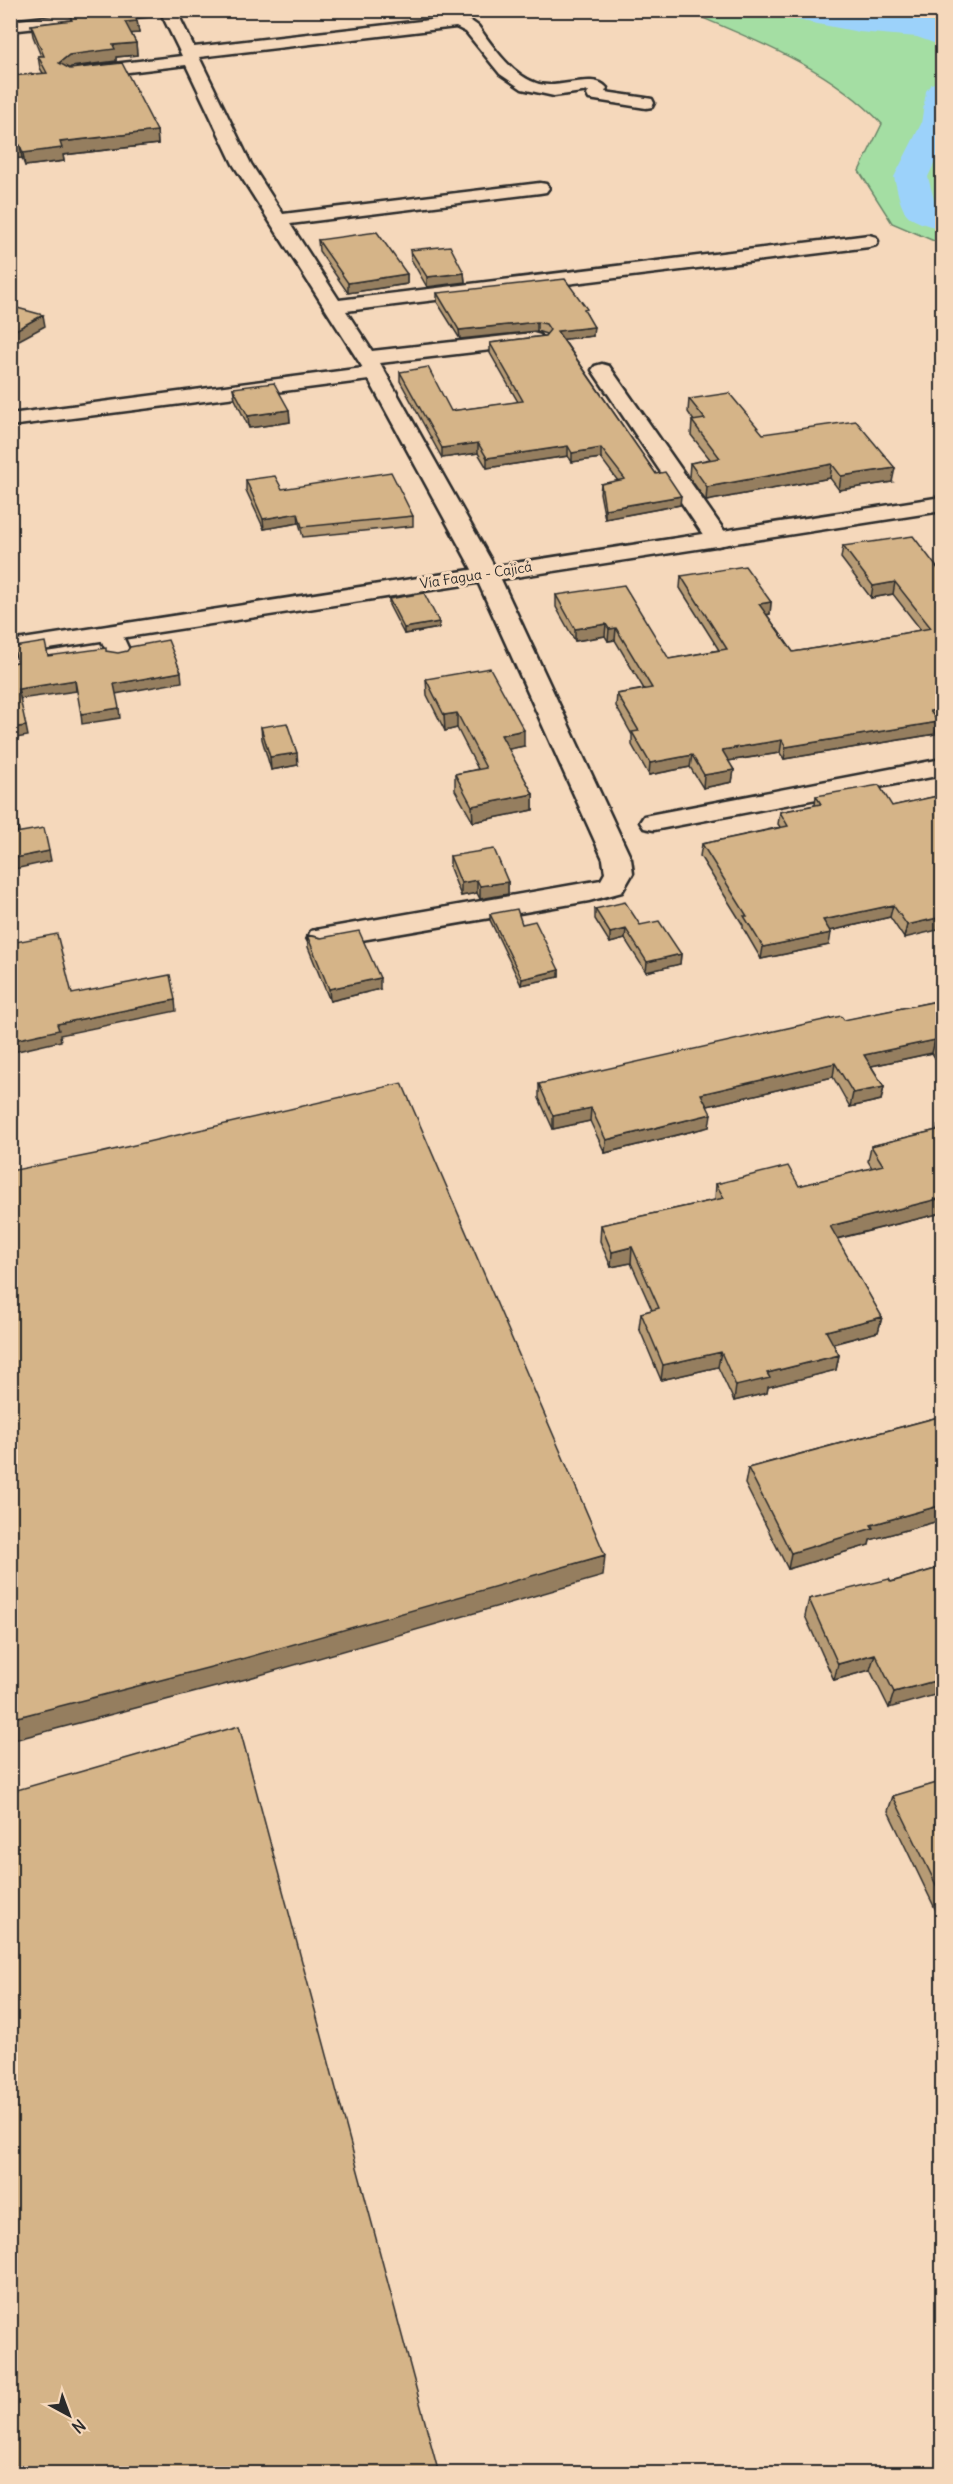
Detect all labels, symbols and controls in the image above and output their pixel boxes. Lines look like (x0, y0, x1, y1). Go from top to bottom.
street label: Vía Fagua - Cajicá (419, 557, 533, 593)
north arrow (39, 2385, 99, 2445)
text: N (68, 2415, 90, 2437)

